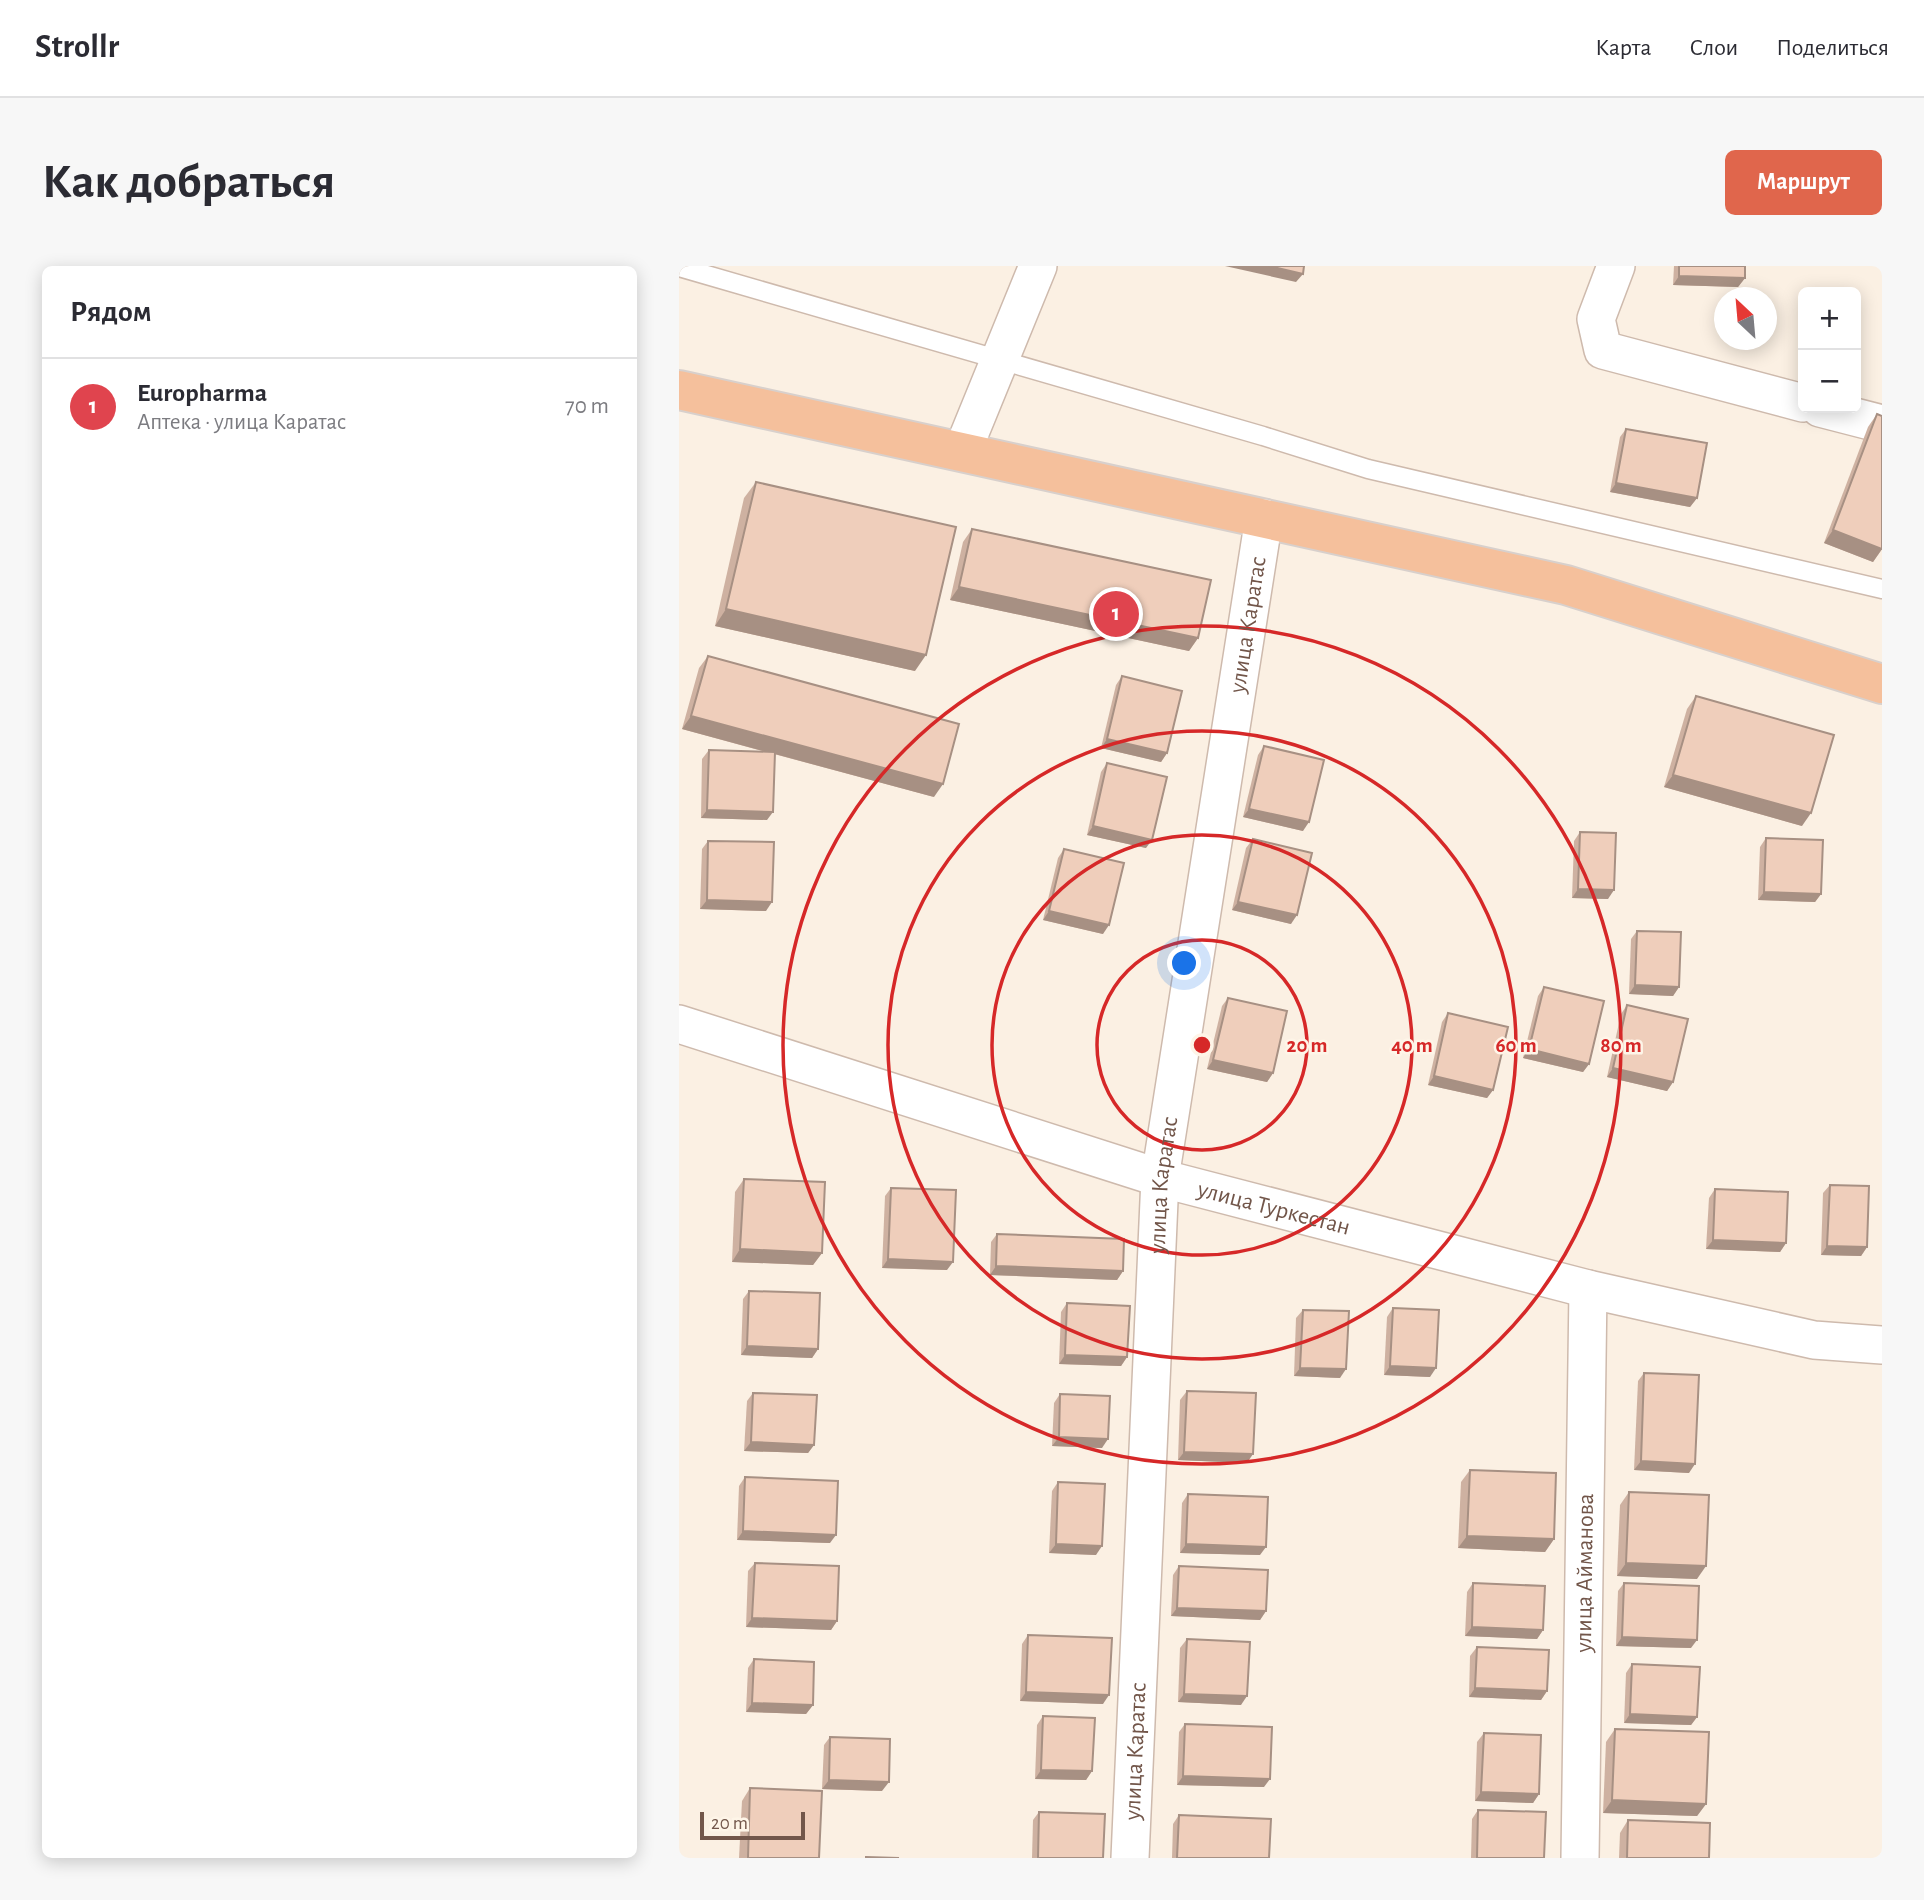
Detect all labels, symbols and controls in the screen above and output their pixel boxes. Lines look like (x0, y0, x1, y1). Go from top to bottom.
text: Strollr (35, 31, 119, 64)
text: Карта (1595, 36, 1651, 60)
text: Слои (1689, 36, 1738, 60)
text: Поделиться (1776, 36, 1889, 60)
button: Маршрут (1725, 150, 1882, 215)
text: Как добраться (42, 158, 335, 207)
north arrow (1714, 287, 1777, 350)
map controls (1798, 287, 1861, 413)
button: + (1798, 287, 1861, 350)
text: Рядом (70, 297, 152, 327)
button: − (1798, 350, 1861, 413)
text: Europharma (137, 380, 267, 406)
text: 1 (89, 395, 97, 418)
text: 70 m (565, 395, 609, 418)
text: Аптека · улица Каратас (137, 411, 346, 434)
street label: улица Каратас (1225, 555, 1271, 696)
pin: 1 (1093, 588, 1139, 640)
your location (1167, 946, 1201, 980)
centre of rings (1190, 1033, 1214, 1057)
text: 20 m (1287, 1035, 1327, 1056)
text: 40 m (1391, 1035, 1433, 1056)
text: 60 m (1495, 1035, 1537, 1056)
text: 80 m (1600, 1035, 1642, 1056)
street label: улица Каратас (1146, 1115, 1183, 1255)
street label: улица Туркестан (1194, 1177, 1353, 1240)
street label: улица Айманова (1572, 1493, 1598, 1654)
street label: улица Каратас (1121, 1682, 1151, 1822)
scale bar (700, 1809, 805, 1841)
text: 20 m (711, 1814, 748, 1833)

